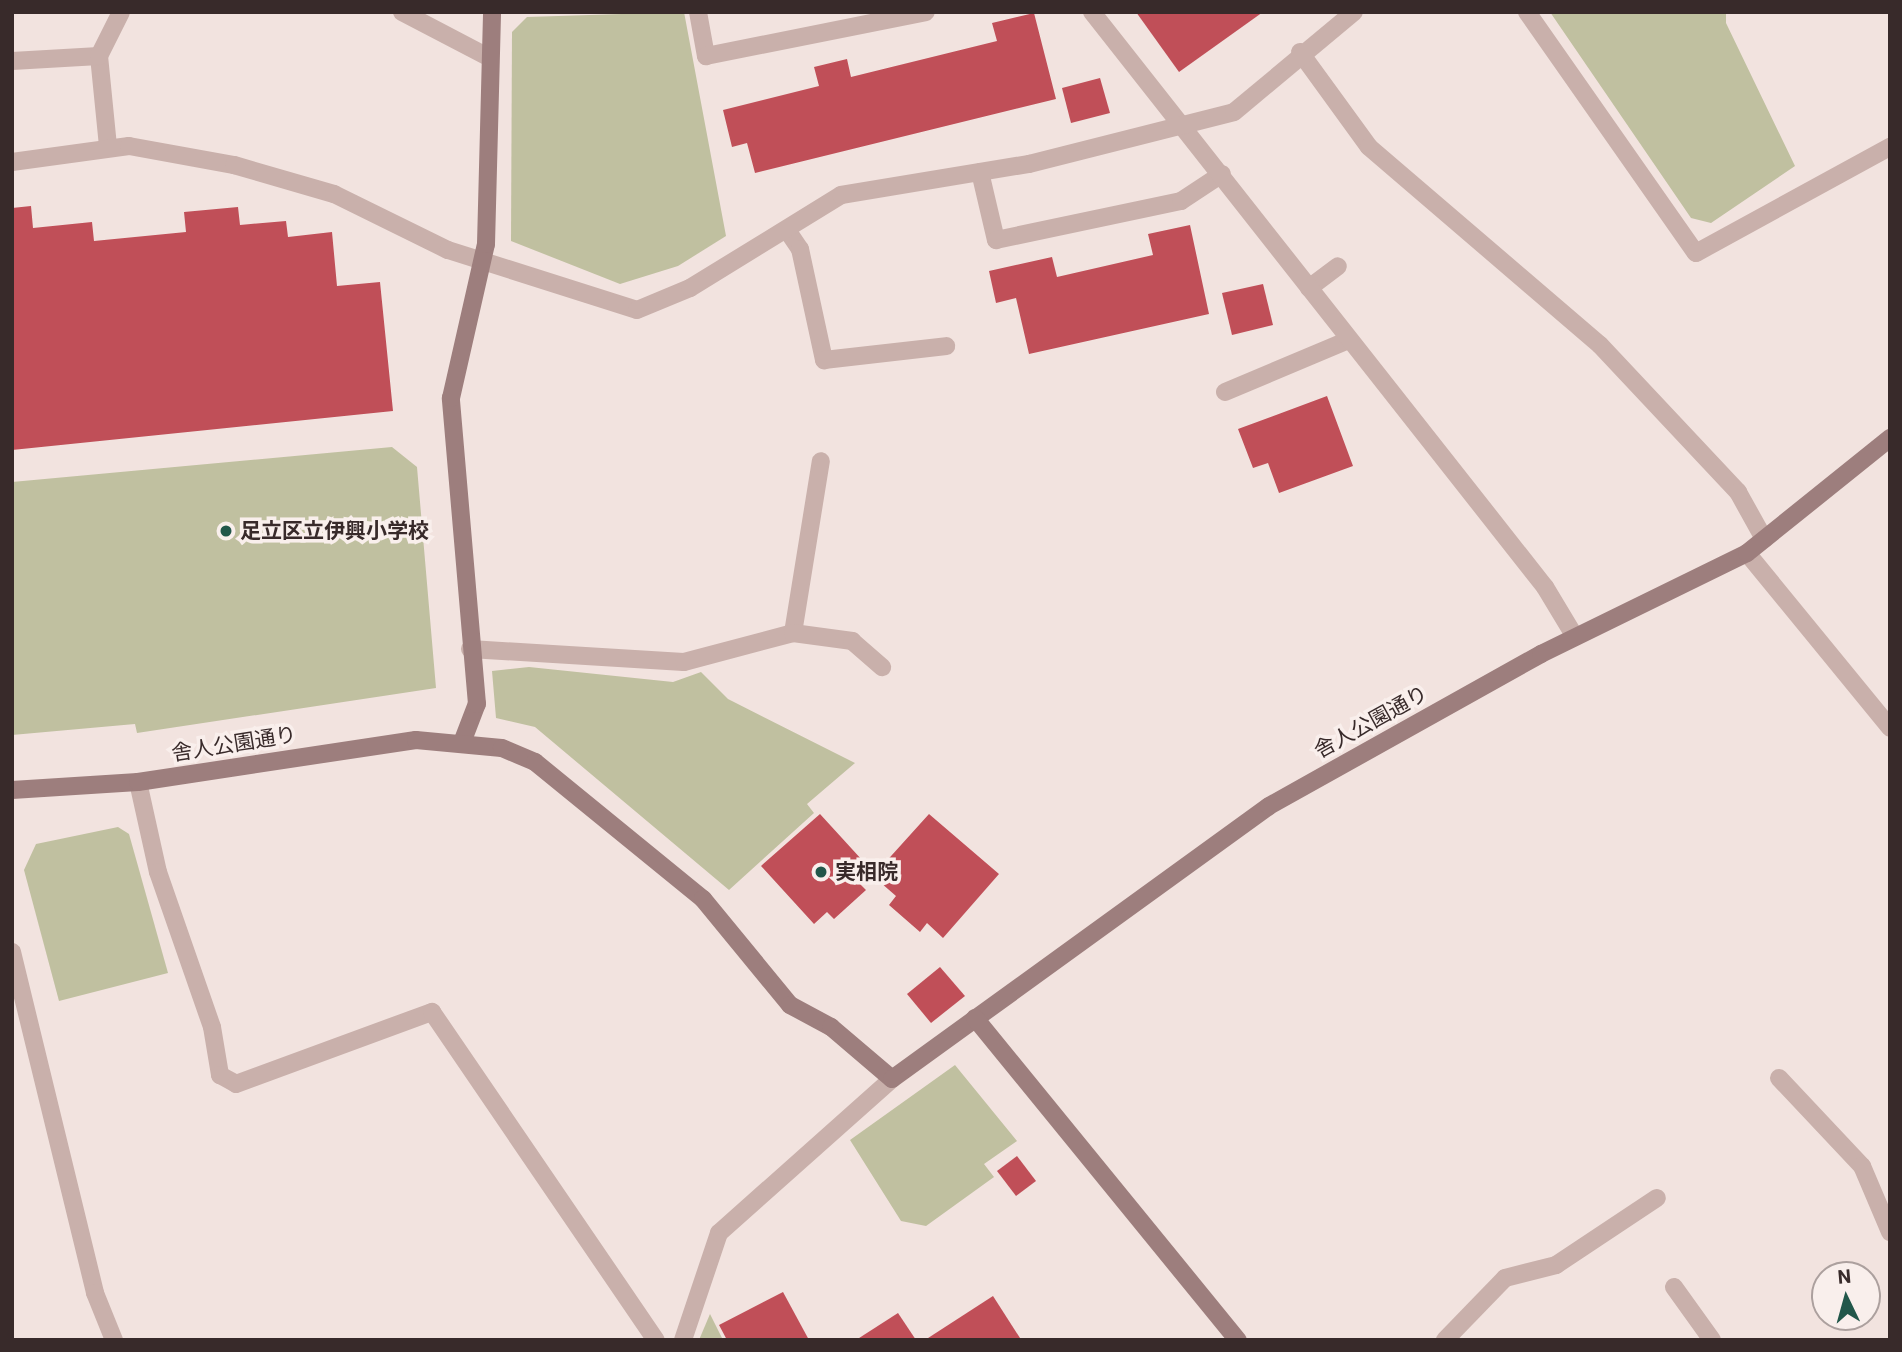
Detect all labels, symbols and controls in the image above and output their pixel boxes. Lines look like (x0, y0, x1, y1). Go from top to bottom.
place label: 足立区立伊興小学校 (240, 518, 429, 544)
marker: 足立区立伊興小学校 (218, 523, 234, 539)
street label: 舎人公園通り (1310, 680, 1432, 764)
street label: 舎人公園通り (170, 722, 298, 766)
place label: 実相院 (835, 859, 898, 885)
marker: 実相院 (813, 864, 829, 880)
north arrow (1811, 1261, 1881, 1331)
text: N (1837, 1265, 1852, 1289)

